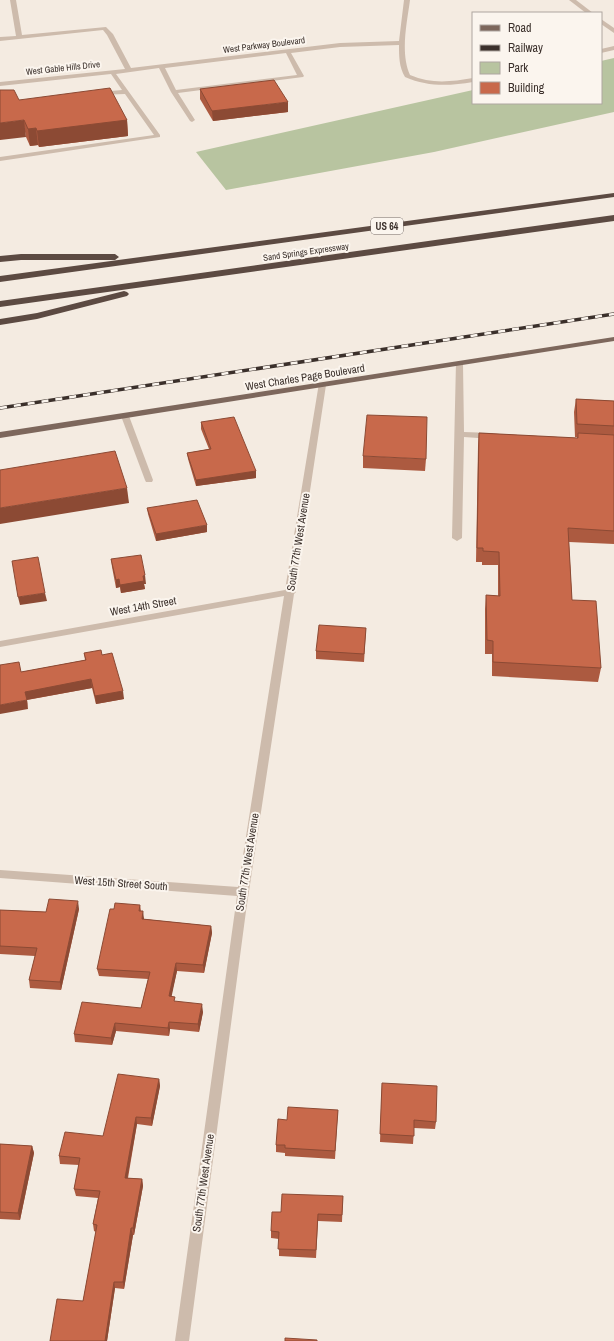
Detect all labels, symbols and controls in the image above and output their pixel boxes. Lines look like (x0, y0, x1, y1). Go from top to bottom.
legend (472, 12, 602, 104)
text: Road (508, 20, 532, 36)
street label: West Parkway Boulevard (222, 34, 306, 56)
text: Railway (508, 40, 543, 56)
street label: West Gable Hills Drive (25, 58, 101, 78)
text: Park (508, 60, 528, 76)
text: Building (508, 80, 545, 96)
road number: US 64 (371, 218, 403, 234)
street label: Sand Springs Expressway (262, 240, 350, 264)
street label: West Charles Page Boulevard (244, 361, 366, 393)
street label: South 77th West Avenue (283, 492, 313, 592)
street label: West 14th Street (109, 593, 178, 619)
street label: South 77th West Avenue (232, 812, 262, 912)
street label: West 15th Street South (74, 873, 168, 893)
street label: South 77th West Avenue (189, 1133, 217, 1233)

